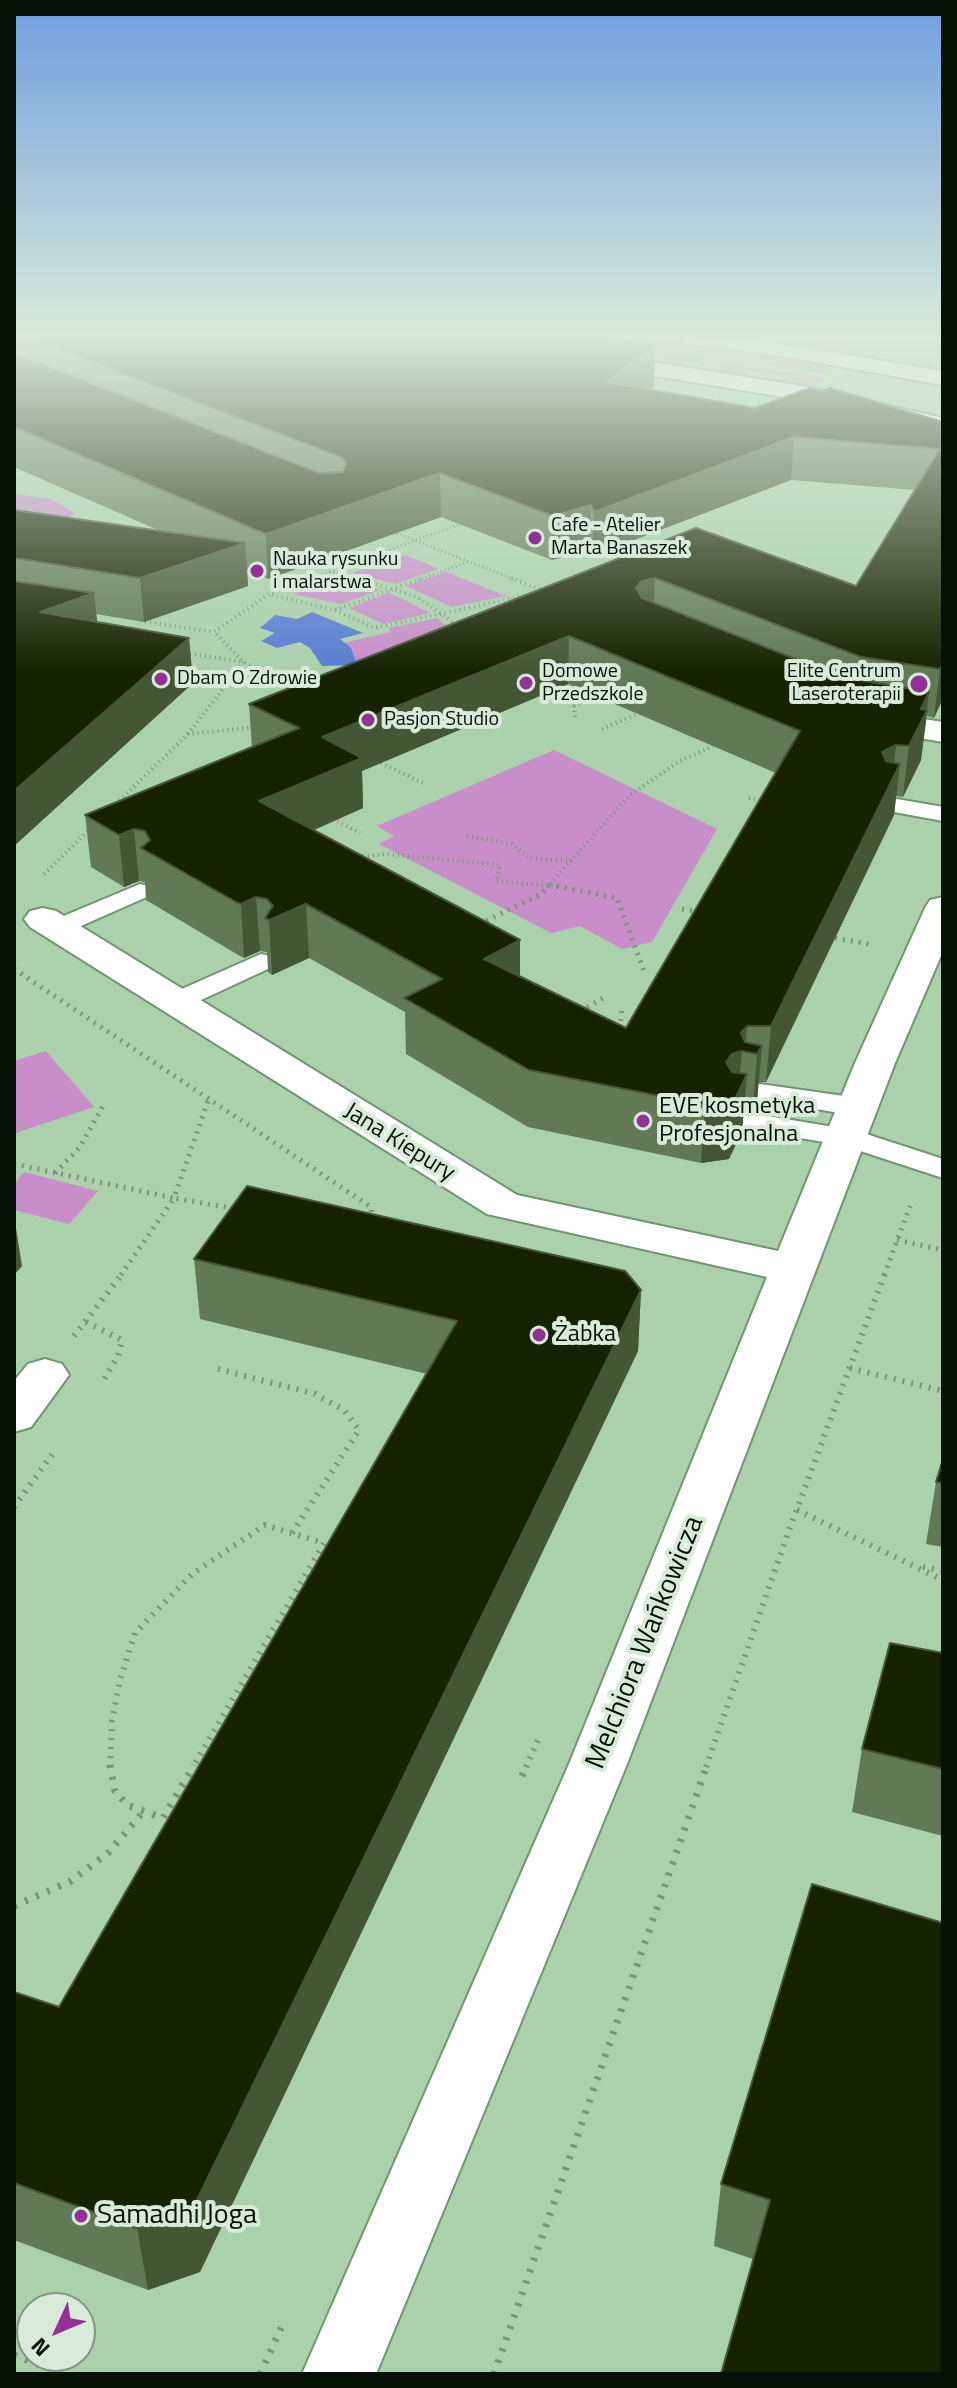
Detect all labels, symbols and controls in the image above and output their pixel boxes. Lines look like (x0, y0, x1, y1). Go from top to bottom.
place label: Cafe - Atelier Marta Banaszek (551, 514, 687, 561)
marker: Cafe - Atelier Marta Banaszek (526, 529, 544, 547)
place label: Nauka rysunku i malarstwa (273, 548, 398, 595)
marker: Nauka rysunku i malarstwa (248, 562, 266, 580)
place label: Domowe Przedszkole (542, 660, 643, 707)
place label: Elite Centrum Laseroterapii (787, 660, 901, 707)
place label: Dbam O Zdrowie (177, 667, 317, 691)
marker: Dbam O Zdrowie (152, 670, 170, 688)
marker: Elite Centrum Laseroterapii (908, 673, 930, 695)
marker: Domowe Przedszkole (517, 674, 535, 692)
place label: Pasjon Studio (384, 708, 499, 732)
marker: Pasjon Studio (359, 711, 377, 729)
place label: EVE kosmetyka Profesjonalna (659, 1093, 815, 1149)
street label: Jana Kiepury (338, 1098, 460, 1188)
marker: EVE kosmetyka Profesjonalna (634, 1112, 652, 1130)
place label: Żabka (555, 1321, 616, 1349)
marker: Żabka (530, 1326, 548, 1344)
street label: Melchiora Wańkowicza (580, 1512, 712, 1774)
place label: Samadhi Joga (97, 2199, 257, 2233)
marker: Samadhi Joga (72, 2207, 90, 2225)
north arrow (16, 2292, 96, 2372)
text: N (23, 2330, 58, 2365)

